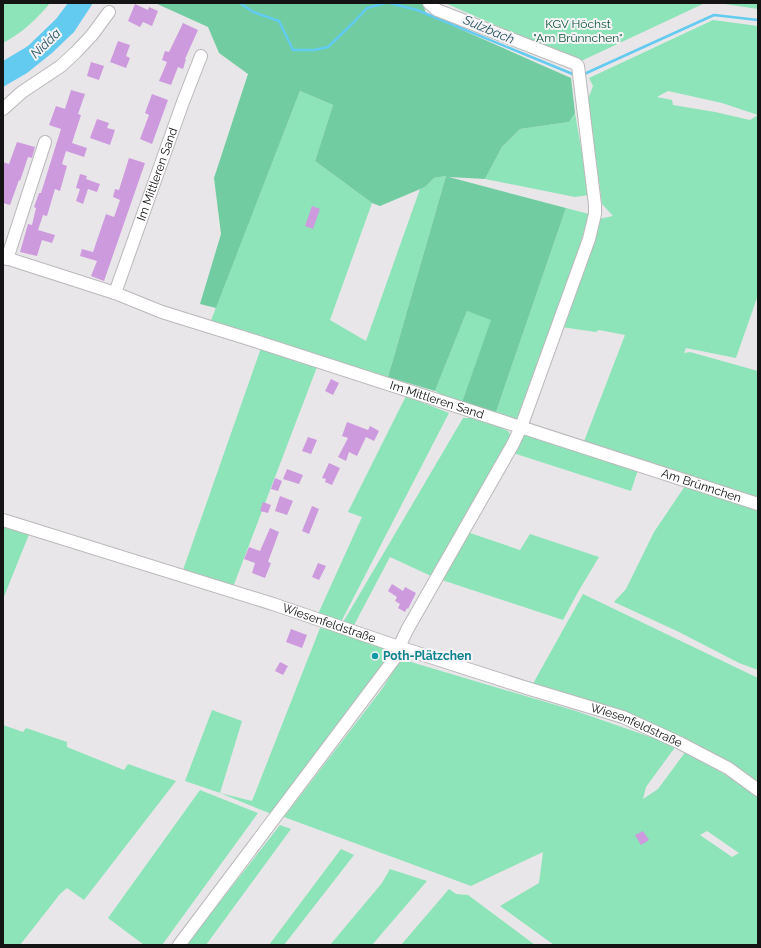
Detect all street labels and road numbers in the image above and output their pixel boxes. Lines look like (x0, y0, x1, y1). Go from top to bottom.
street label: Im Mittleren Sand (134, 126, 180, 223)
street label: Im Mittleren Sand (388, 378, 486, 422)
street label: Am Brünnchen (660, 466, 743, 505)
street label: Wiesenfeldstraße (281, 601, 378, 646)
street label: Wiesenfeldstraße (589, 701, 684, 750)

